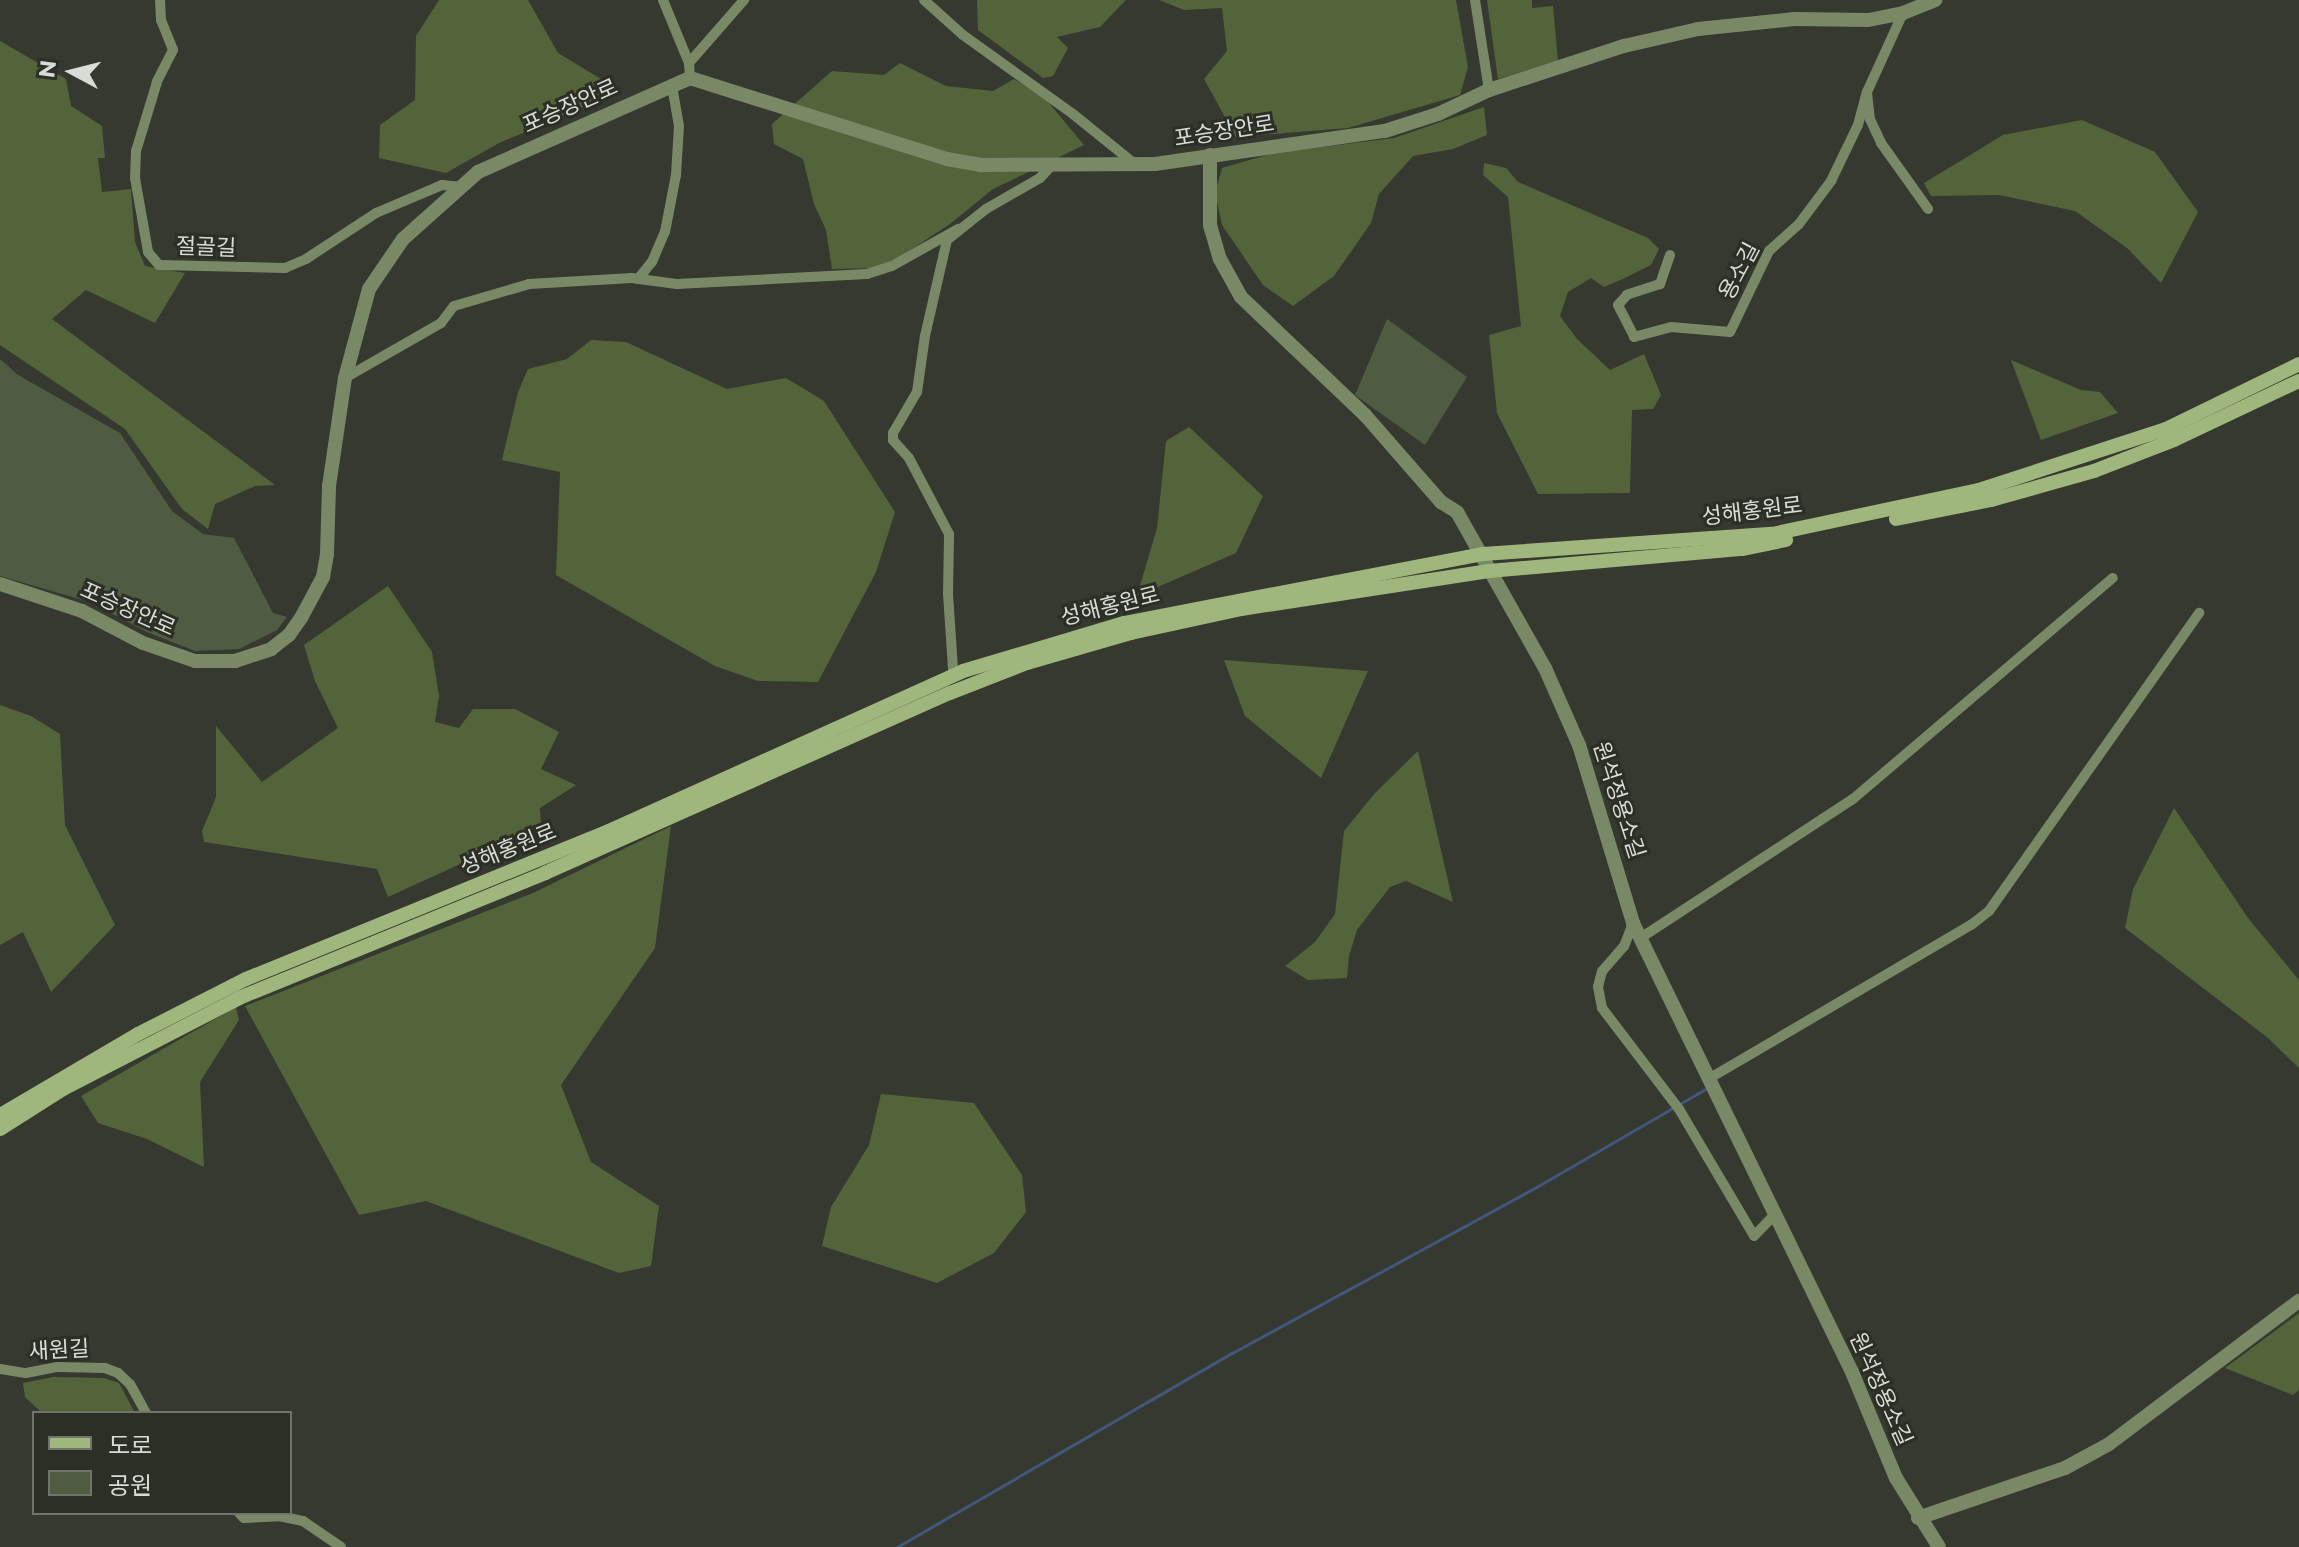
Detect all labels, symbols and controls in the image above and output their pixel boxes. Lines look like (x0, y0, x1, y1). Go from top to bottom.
north arrow (32, 32, 112, 112)
text: N (33, 59, 62, 79)
street label: 포승장안로 (518, 73, 622, 139)
street label: 포승장안로 (1172, 110, 1276, 152)
street label: 절골길 (175, 233, 237, 261)
street label: 용소길 (1713, 238, 1765, 304)
street label: 성해홍원로 (1700, 492, 1804, 530)
street label: 포승장안로 (76, 576, 180, 642)
street label: 성해홍원로 (1058, 581, 1162, 631)
street label: 원석정용소길 (1588, 738, 1650, 862)
street label: 성해홍원로 (456, 818, 560, 880)
street label: 원석정용소길 (1844, 1328, 1918, 1450)
street label: 새원길 (28, 1335, 90, 1365)
legend (32, 1411, 292, 1515)
text: 도로 (108, 1431, 152, 1460)
text: 공원 (108, 1471, 152, 1500)

